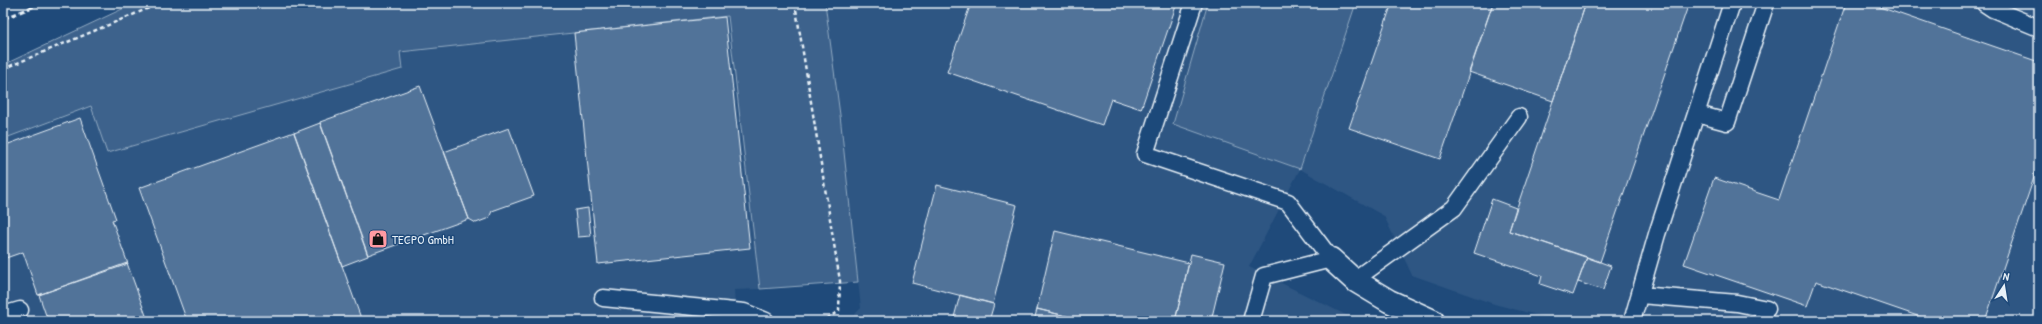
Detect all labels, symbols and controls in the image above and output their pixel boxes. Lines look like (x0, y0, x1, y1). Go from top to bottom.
shop icon: TECPO GmbH (367, 228, 389, 250)
place label: TECPO GmbH (392, 230, 454, 248)
north arrow (1984, 266, 2024, 306)
text: N (2002, 269, 2011, 284)

